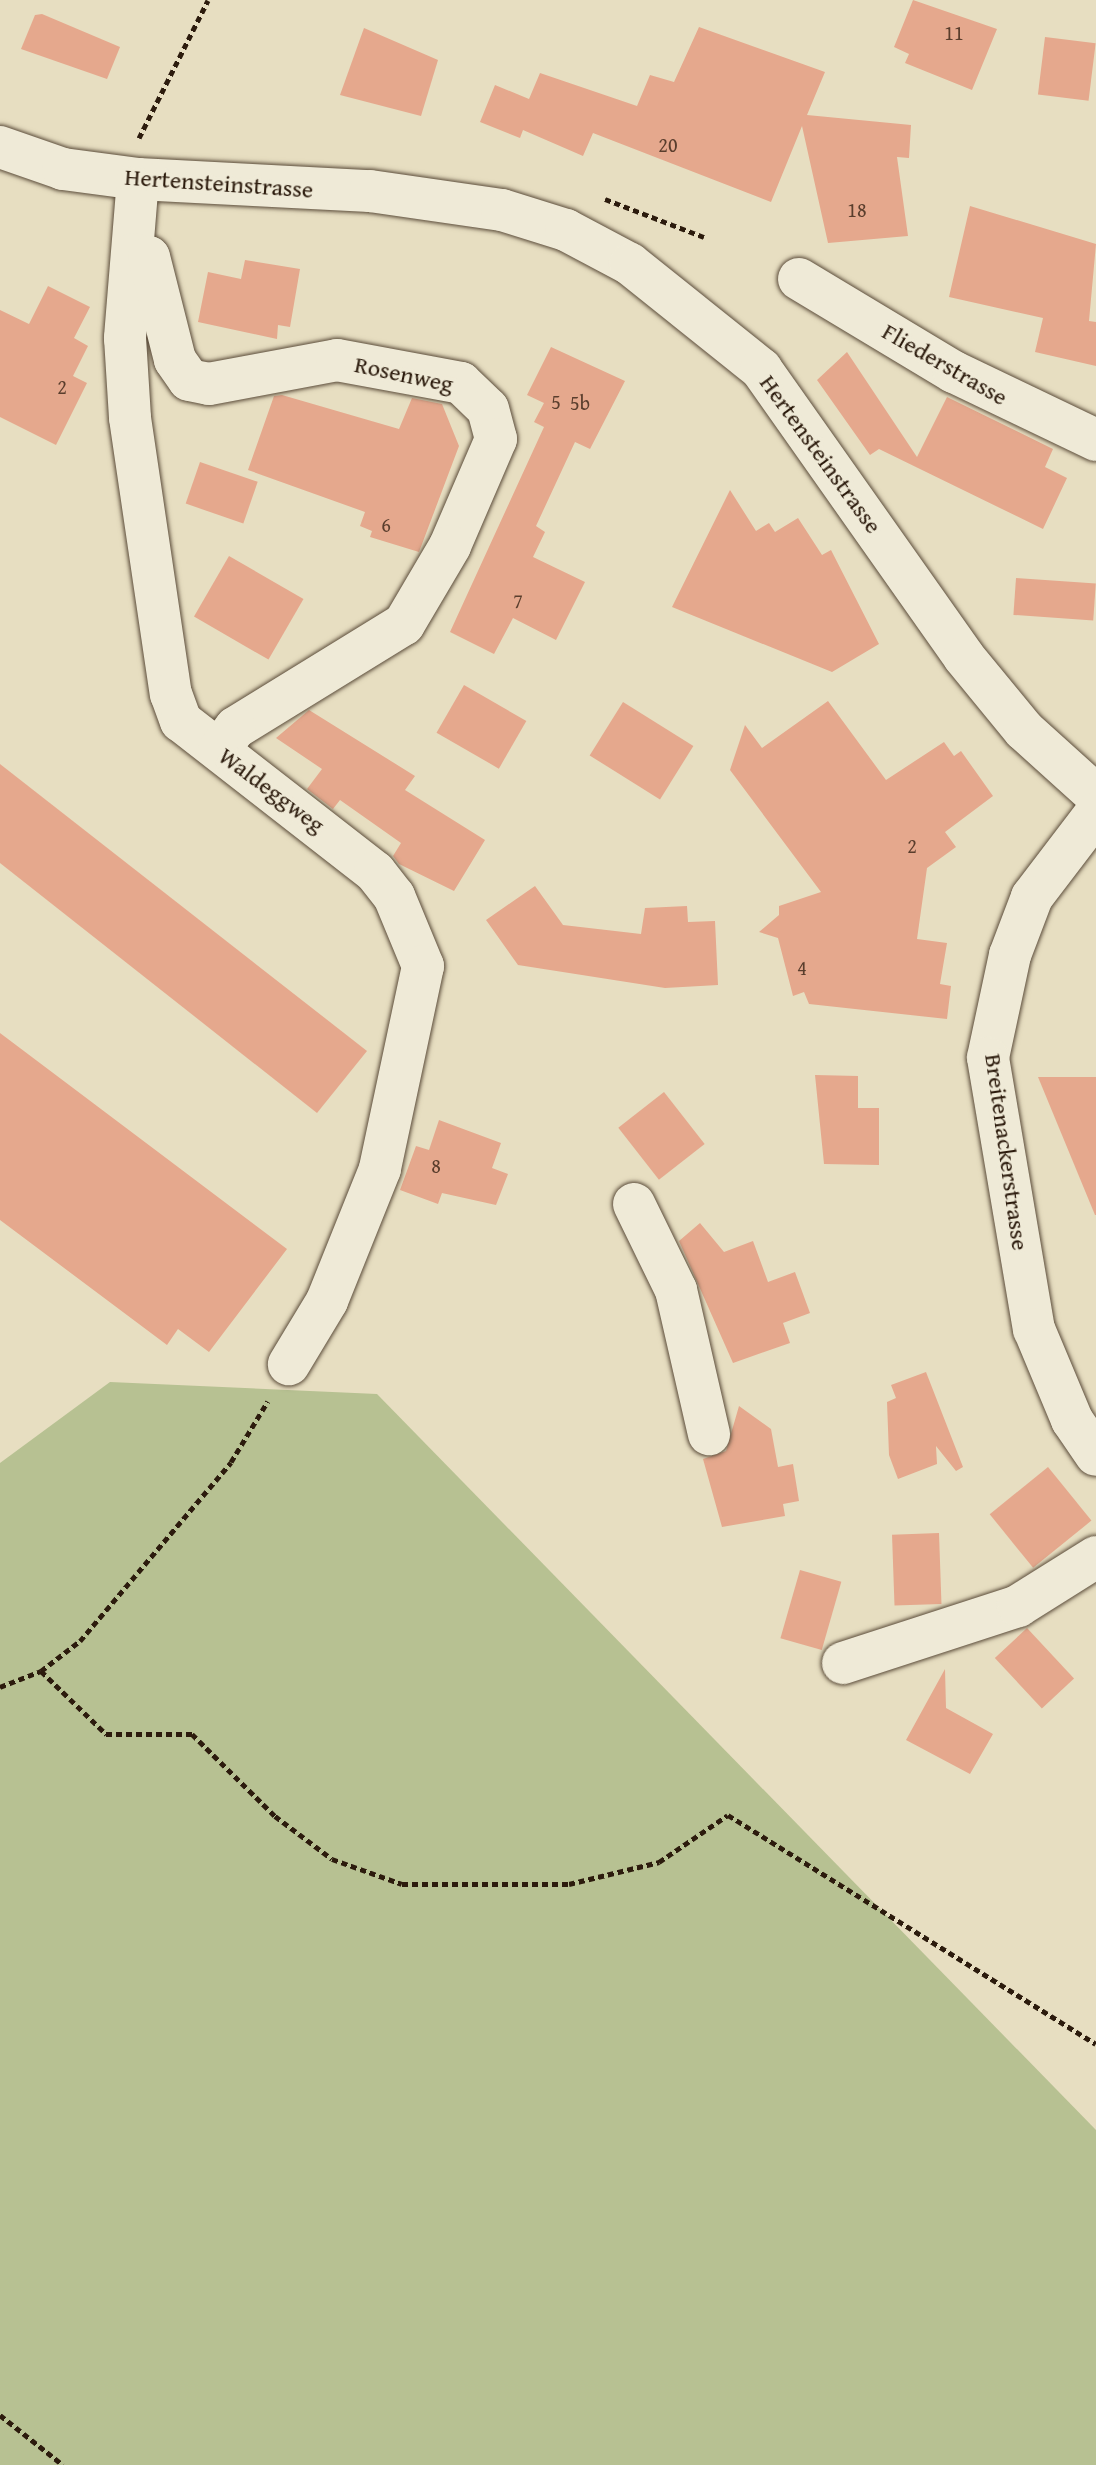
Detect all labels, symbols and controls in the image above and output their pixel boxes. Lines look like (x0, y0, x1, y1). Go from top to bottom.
house number: 11 (944, 20, 964, 44)
house number: 20 (658, 132, 678, 156)
street label: Hertensteinstrasse (124, 162, 314, 204)
house number: 18 (847, 197, 867, 221)
street label: Fliederstrasse (877, 317, 1013, 411)
street label: Rosenweg (352, 350, 456, 398)
street label: Hertensteinstrasse (754, 369, 888, 539)
house number: 2 (57, 374, 67, 398)
house number: 5 (551, 389, 561, 413)
house number: 5b (570, 390, 590, 414)
house number: 6 (381, 512, 391, 536)
house number: 7 (513, 588, 523, 612)
street label: Waldeggweg (213, 741, 331, 839)
house number: 2 (907, 833, 917, 857)
house number: 4 (797, 955, 807, 979)
street label: Breitenackerstrasse (979, 1052, 1035, 1252)
house number: 8 (431, 1153, 441, 1177)

